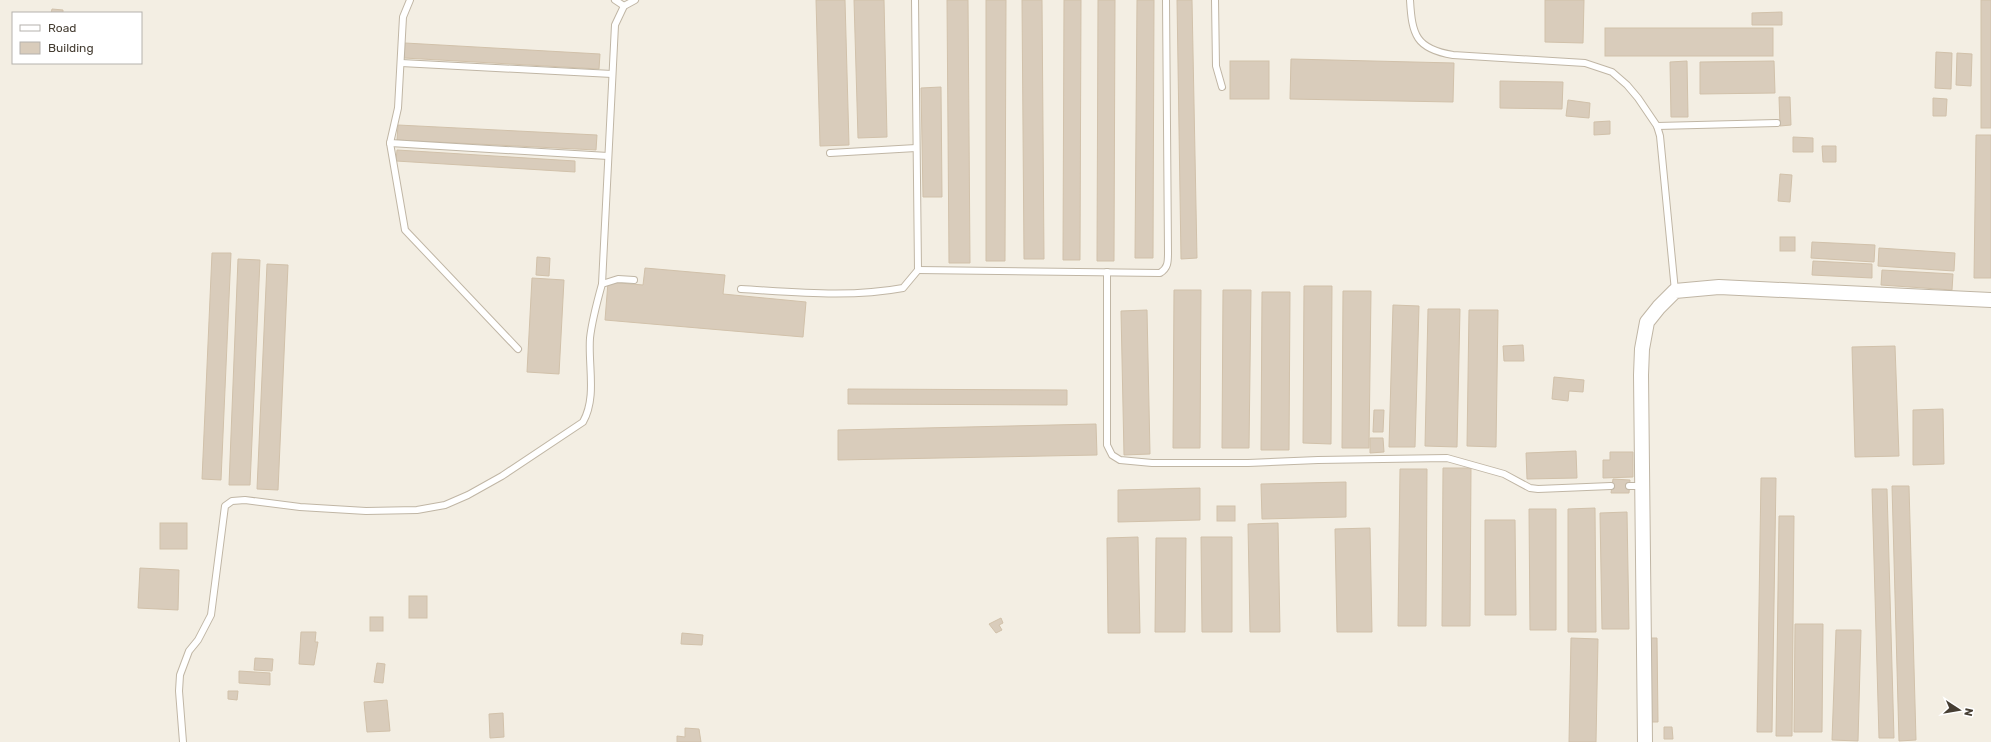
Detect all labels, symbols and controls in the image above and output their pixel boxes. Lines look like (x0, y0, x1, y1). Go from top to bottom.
legend (12, 12, 142, 64)
text: Road (48, 21, 76, 35)
text: Building (48, 41, 94, 55)
north arrow (1939, 690, 1979, 730)
text: N (1961, 707, 1975, 717)

